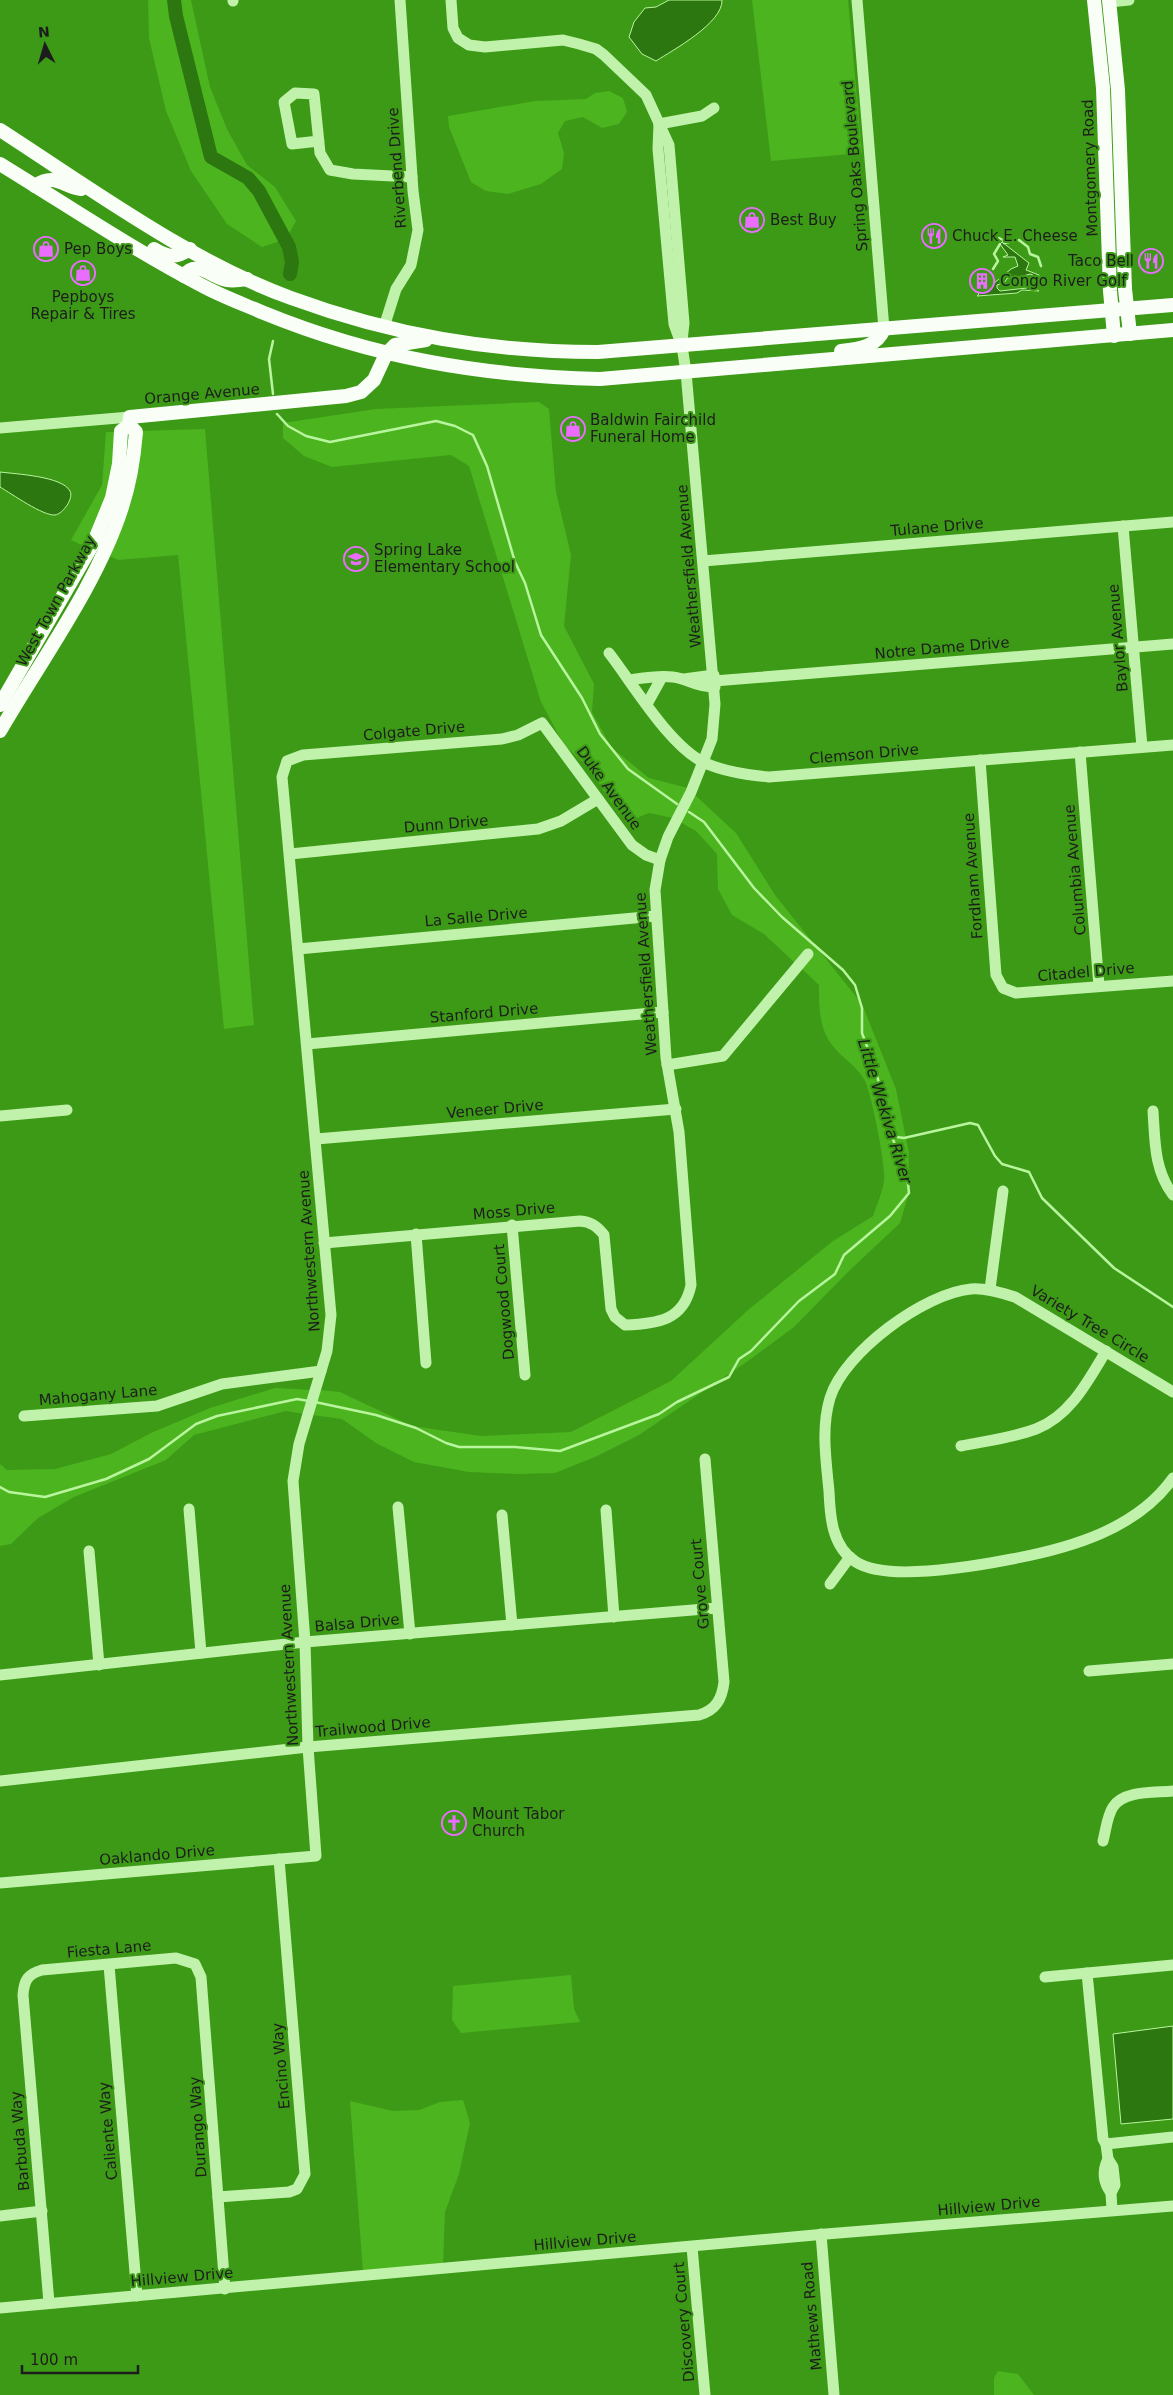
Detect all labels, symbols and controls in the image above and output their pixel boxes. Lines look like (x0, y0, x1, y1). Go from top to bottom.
north arrow (20, 20, 70, 70)
text: N (37, 24, 50, 41)
street label: Spring Oaks Boulevard (839, 80, 871, 252)
street label: Montgomery Road (1079, 99, 1101, 237)
street label: Riverbend Drive (384, 107, 410, 229)
shop icon: Best Buy (739, 207, 765, 233)
place label: Best Buy (770, 211, 837, 229)
restaurant icon: Chuck E. Cheese (921, 223, 947, 249)
place label: Chuck E. Cheese (952, 227, 1078, 245)
shop icon: Pep Boys (33, 236, 59, 262)
place label: Pep Boys (64, 240, 132, 258)
restaurant icon: Taco Bell (1138, 248, 1164, 274)
place label: Taco Bell (1067, 252, 1134, 270)
shop icon: Pepboys Repair & Tires (70, 260, 96, 286)
building icon: Congo River Golf (969, 268, 995, 294)
place label: Congo River Golf (1000, 272, 1127, 290)
place label: Pepboys Repair & Tires (30, 288, 136, 323)
street label: Orange Avenue (143, 380, 261, 408)
place label: Baldwin Fairchild Funeral Home (590, 411, 716, 446)
shop icon: Baldwin Fairchild Funeral Home (560, 416, 586, 442)
street label: Weathersfield Avenue (673, 484, 705, 648)
street label: Tulane Drive (889, 514, 984, 540)
street label: West Town Parkway (13, 532, 99, 670)
place label: Spring Lake Elementary School (374, 541, 515, 576)
school or university icon: Spring Lake Elementary School (343, 546, 369, 572)
street label: Baylor Avenue (1104, 583, 1132, 693)
street label: Notre Dame Drive (874, 633, 1010, 663)
street label: Colgate Drive (362, 718, 466, 744)
street label: Clemson Drive (809, 740, 919, 768)
street label: Duke Avenue (573, 743, 645, 833)
street label: Columbia Avenue (1060, 804, 1090, 936)
street label: Dunn Drive (403, 811, 489, 837)
street label: Fordham Avenue (960, 812, 986, 940)
street label: Weathersfield Avenue (631, 892, 661, 1056)
street label: La Salle Drive (424, 904, 528, 930)
street label: Citadel Drive (1037, 959, 1135, 985)
street label: Stanford Drive (429, 999, 539, 1027)
water label: Little Wekiva River (854, 1036, 916, 1187)
street label: Veneer Drive (446, 1096, 544, 1122)
street label: Northwestern Avenue (294, 1169, 324, 1333)
street label: Moss Drive (472, 1198, 556, 1224)
street label: Dogwood Court (490, 1243, 518, 1361)
street label: Variety Tree Circle (1027, 1281, 1153, 1367)
street label: Mahogany Lane (38, 1381, 158, 1409)
street label: Grove Court (687, 1538, 713, 1630)
street label: Northwestern Avenue (276, 1583, 302, 1747)
street label: Balsa Drive (314, 1610, 400, 1636)
street label: Trailwood Drive (314, 1713, 431, 1741)
place label: Mount Tabor Church (472, 1805, 565, 1840)
church icon: Mount Tabor Church (441, 1810, 467, 1836)
street label: Oaklando Drive (98, 1841, 216, 1869)
street label: Fiesta Lane (66, 1936, 152, 1962)
street label: Encino Way (268, 2022, 294, 2110)
street label: Durango Way (185, 2076, 211, 2178)
street label: Caliente Way (95, 2081, 121, 2181)
street label: Barbuda Way (7, 2090, 33, 2192)
street label: Hillview Drive (937, 2193, 1041, 2219)
street label: Hillview Drive (533, 2228, 637, 2254)
street label: Discovery Court (670, 2261, 698, 2383)
street label: Mathews Road (798, 2261, 826, 2371)
street label: Hillview Drive (130, 2264, 234, 2290)
scale bar (22, 2342, 139, 2374)
text: 100 m (30, 2351, 78, 2369)

